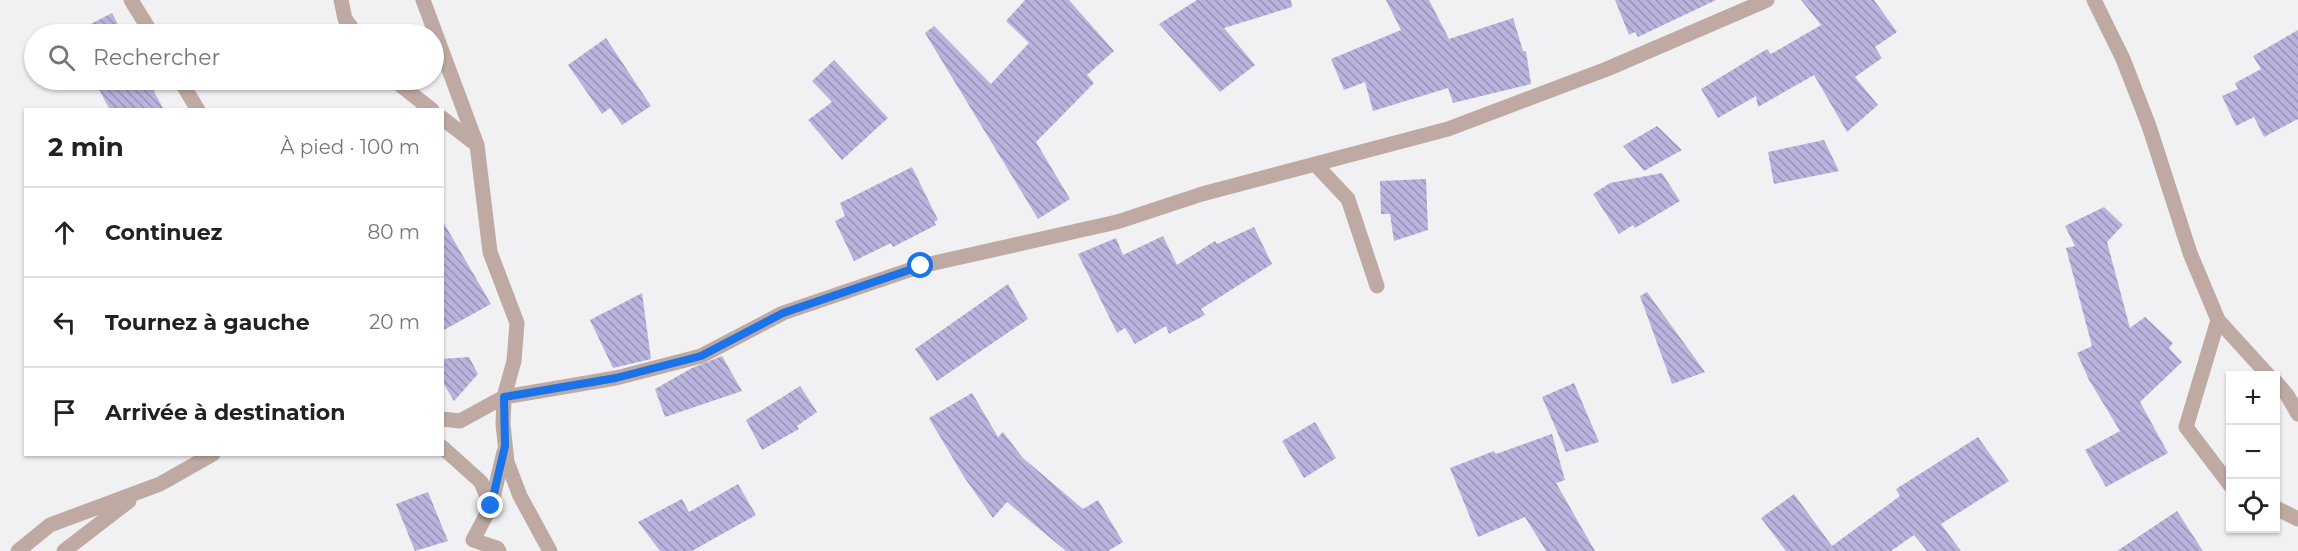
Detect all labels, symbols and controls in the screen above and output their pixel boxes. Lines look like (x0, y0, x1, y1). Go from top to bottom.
search box (24, 24, 444, 90)
icon: search (45, 41, 78, 74)
text: Rechercher (93, 44, 220, 71)
text: 2 min (48, 131, 124, 163)
text: À pied · 100 m (280, 135, 420, 159)
icon: ahead (48, 216, 81, 249)
text: Continuez (105, 219, 222, 246)
text: 80 m (368, 220, 420, 244)
route start (907, 252, 933, 278)
icon: left (48, 306, 81, 339)
text: Tournez à gauche (105, 309, 310, 336)
text: 20 m (369, 310, 420, 334)
map controls (2226, 371, 2280, 533)
button: + (2226, 371, 2280, 425)
icon: arrive (48, 396, 81, 429)
text: Arrivée à destination (105, 399, 345, 426)
button: − (2226, 425, 2280, 479)
button: locate (2226, 479, 2280, 533)
route end (477, 492, 503, 518)

